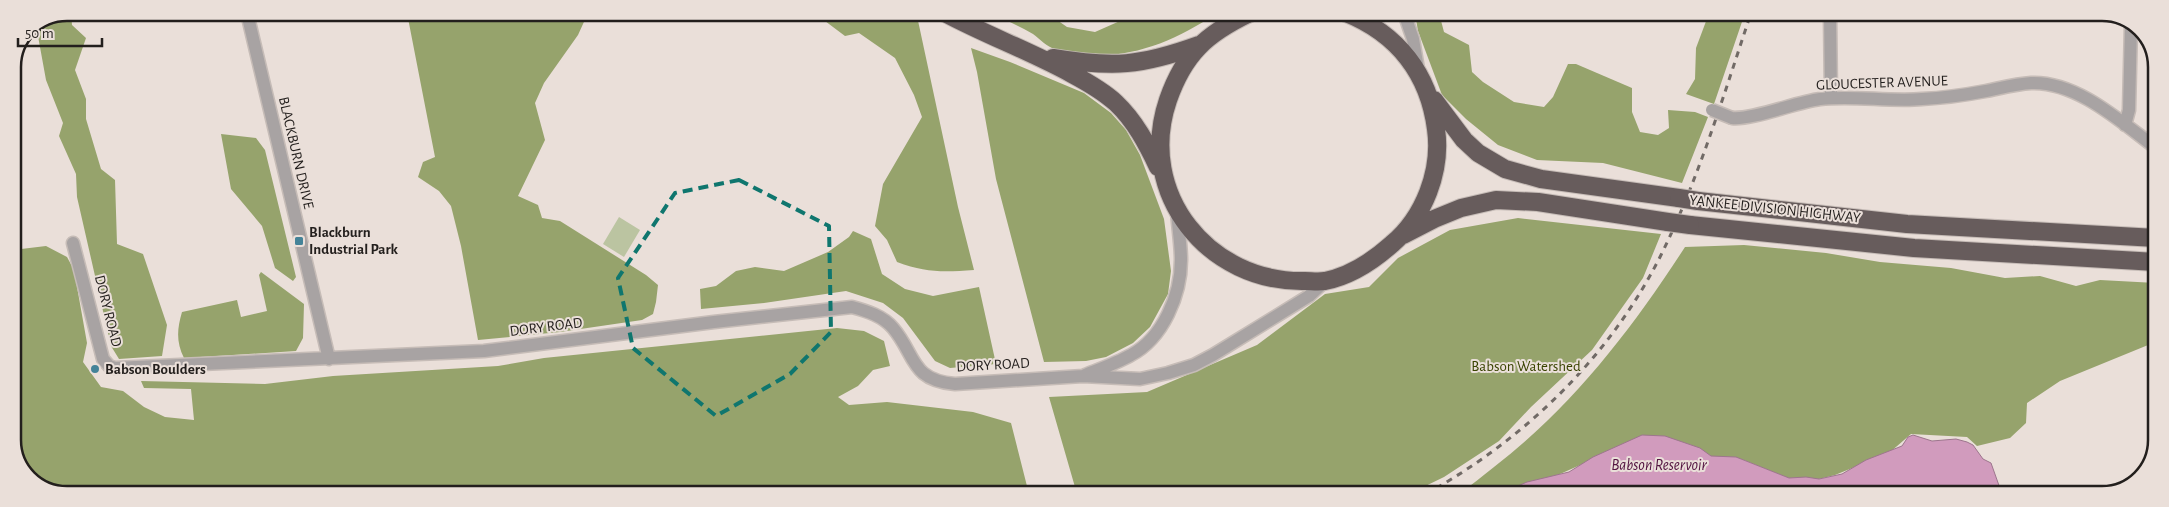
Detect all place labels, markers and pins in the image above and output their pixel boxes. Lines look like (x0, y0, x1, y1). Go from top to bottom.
place label: Blackburn Industrial Park (309, 225, 399, 257)
marker: Blackburn Industrial Park (293, 235, 305, 247)
place label: Babson Boulders (105, 362, 206, 377)
marker: Babson Boulders (89, 363, 101, 375)

